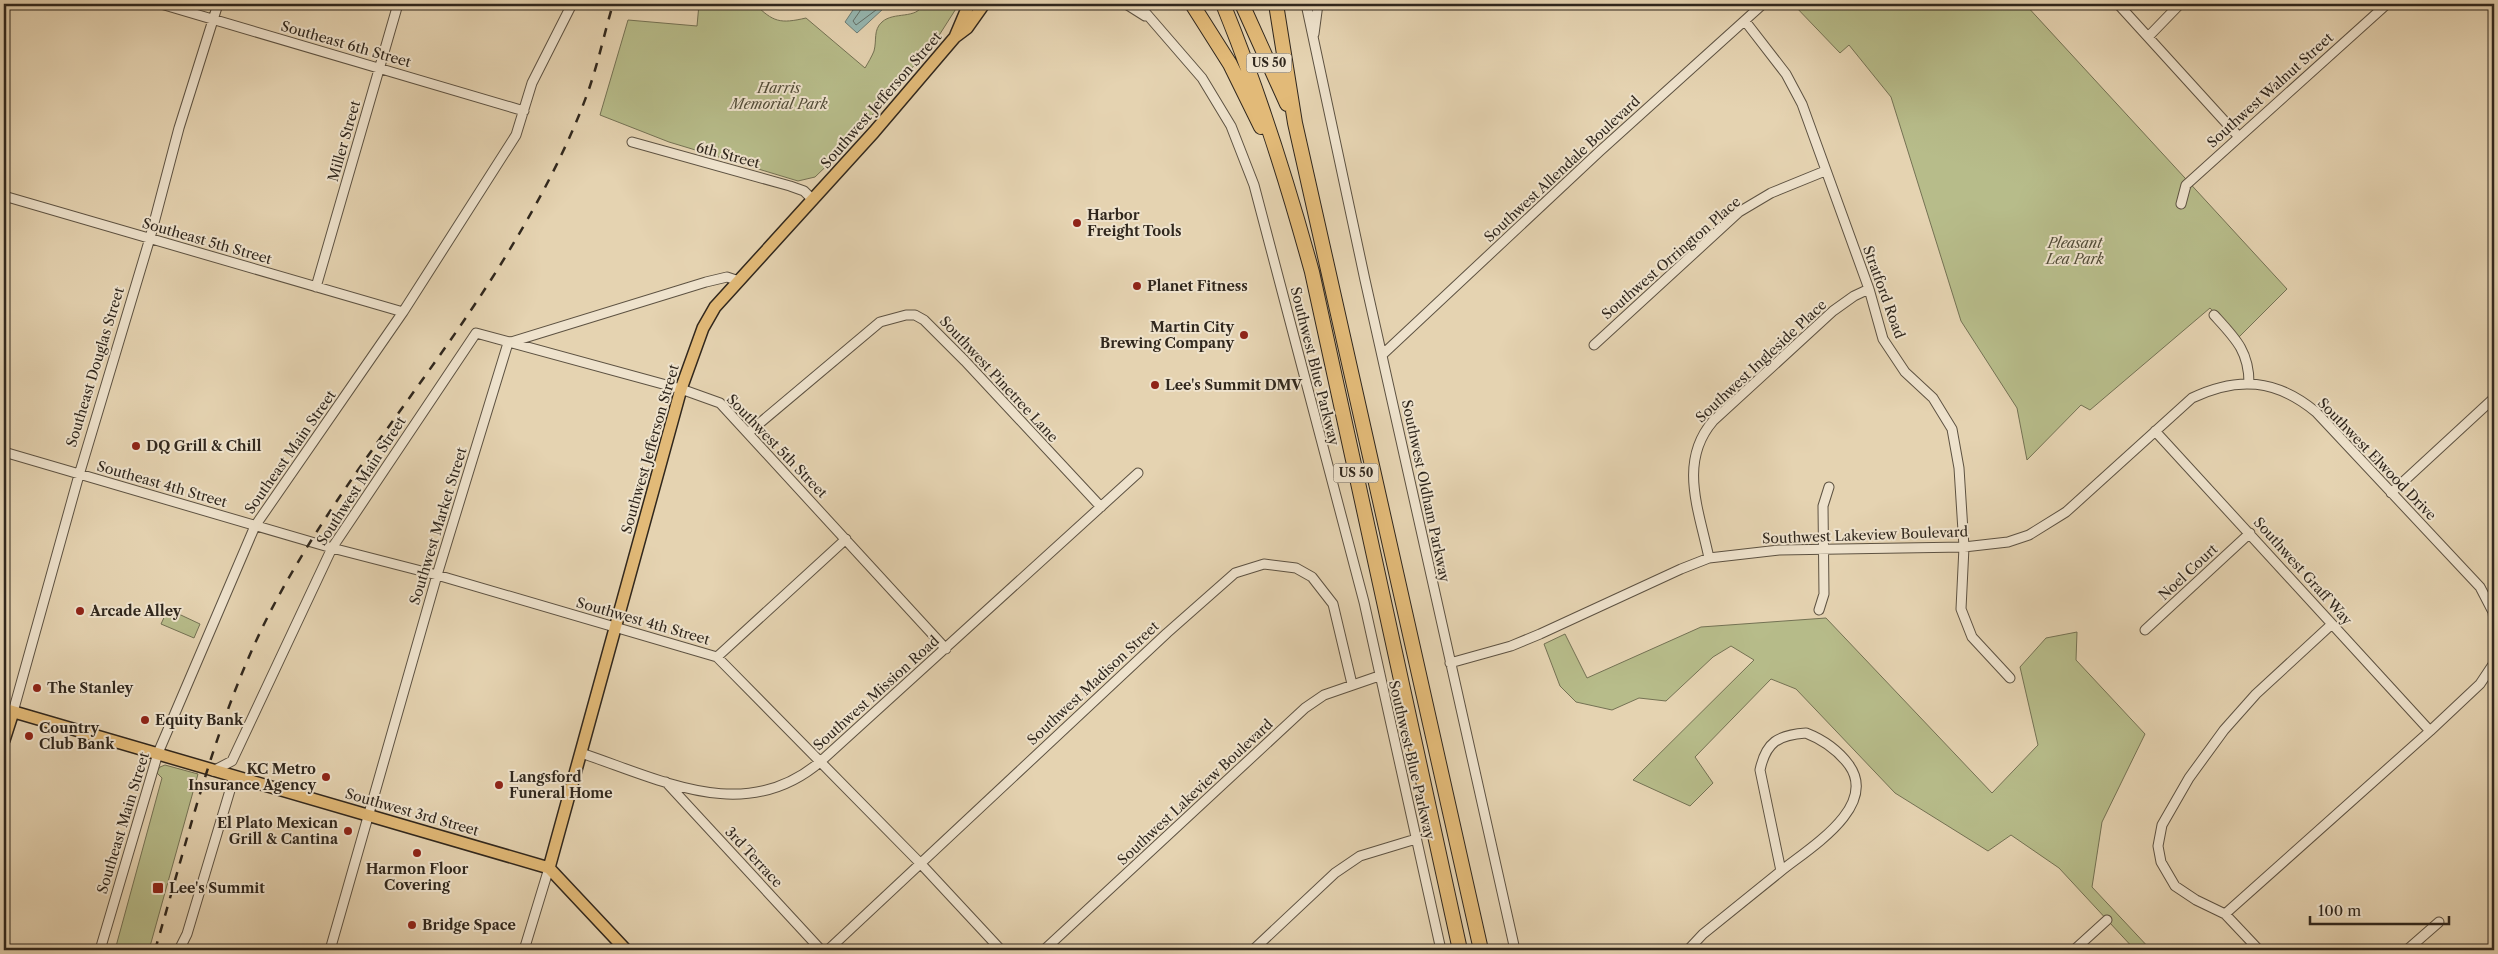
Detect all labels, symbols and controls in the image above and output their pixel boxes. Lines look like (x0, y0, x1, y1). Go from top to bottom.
street label: Southeast 6th Street (279, 17, 413, 71)
street label: Southwest Jefferson Street (817, 28, 945, 172)
street label: Southwest Walnut Street (2203, 29, 2337, 151)
road number: US 50 (1246, 54, 1292, 72)
park label: Harris Memorial Park (728, 79, 829, 113)
street label: Southwest Allendale Boulevard (1480, 92, 1644, 246)
street label: Miller Street (324, 98, 364, 184)
street label: 6th Street (694, 138, 762, 172)
street label: Southwest Orrington Place (1598, 193, 1744, 323)
place label: Harbor Freight Tools (1087, 206, 1182, 240)
street label: Southeast 5th Street (140, 214, 274, 268)
marker: Harbor Freight Tools (1071, 217, 1083, 229)
park label: Pleasant Lea Park (2045, 234, 2105, 268)
street label: Stratford Road (1859, 243, 1909, 341)
place label: Planet Fitness (1147, 277, 1248, 295)
marker: Planet Fitness (1131, 280, 1143, 292)
street label: Southeast Douglas Street (62, 285, 128, 449)
street label: Southwest Blue Parkway (1287, 285, 1343, 447)
street label: Southwest Ingleside Place (1692, 295, 1830, 426)
street label: Southwest Pinetree Lane (936, 312, 1062, 446)
place label: Martin City Brewing Company (1100, 318, 1234, 352)
marker: Martin City Brewing Company (1238, 329, 1250, 341)
street label: Southwest Jefferson Street (617, 362, 683, 536)
place label: Lee's Summit DMV (1165, 376, 1303, 394)
marker: Lee's Summit DMV (1149, 379, 1161, 391)
street label: Southeast Main Street (240, 387, 340, 517)
street label: Southwest 5th Street (723, 390, 831, 502)
street label: Southwest Elwood Drive (2314, 394, 2440, 524)
street label: Southwest Oldham Parkway (1398, 398, 1454, 584)
street label: Southwest Main Street (312, 413, 410, 549)
place label: DQ Grill & Chill (146, 437, 261, 455)
marker: DQ Grill & Chill (130, 440, 142, 452)
street label: Southwest Market Street (405, 445, 471, 607)
street label: Southeast 4th Street (95, 457, 229, 511)
road number: US 50 (1334, 463, 1378, 482)
street label: Southwest Graff Way (2250, 513, 2356, 629)
street label: Southwest Lakeview Boulevard (1762, 522, 1969, 548)
street label: Noel Court (2155, 540, 2221, 604)
street label: Southwest 4th Street (574, 593, 712, 649)
place label: Arcade Alley (89, 602, 182, 620)
marker: Arcade Alley (74, 605, 86, 617)
street label: Southwest Madison Street (1023, 617, 1163, 749)
street label: Southwest Mission Road (809, 631, 943, 754)
place label: The Stanley (47, 679, 134, 697)
street label: Southwest Blue Parkway (1385, 679, 1439, 842)
marker: The Stanley (31, 682, 43, 694)
place label: Equity Bank (155, 711, 244, 729)
marker: Equity Bank (139, 714, 151, 726)
street label: Southwest Lakeview Boulevard (1113, 715, 1277, 869)
place label: Country Club Bank (39, 719, 115, 753)
marker: Country Club Bank (23, 730, 35, 742)
street label: Southeast Main Street (93, 750, 153, 896)
place label: KC Metro Insurance Agency (188, 760, 316, 794)
place label: Langsford Funeral Home (509, 768, 613, 802)
marker: KC Metro Insurance Agency (320, 771, 332, 783)
marker: Langsford Funeral Home (493, 779, 505, 791)
street label: Southwest 3rd Street (343, 784, 481, 840)
place label: El Plato Mexican Grill & Cantina (217, 814, 339, 848)
street label: 3rd Terrace (721, 823, 787, 891)
marker: El Plato Mexican Grill & Cantina (342, 825, 354, 837)
marker: Harmon Floor Covering (411, 847, 423, 859)
place label: Harmon Floor Covering (366, 860, 468, 894)
place label: Lee's Summit (169, 879, 265, 897)
marker: Lee's Summit (151, 881, 165, 895)
scale bar (2310, 894, 2449, 926)
text: 100 m (2318, 901, 2361, 920)
place label: Bridge Space (422, 916, 516, 934)
marker: Bridge Space (406, 919, 418, 931)

